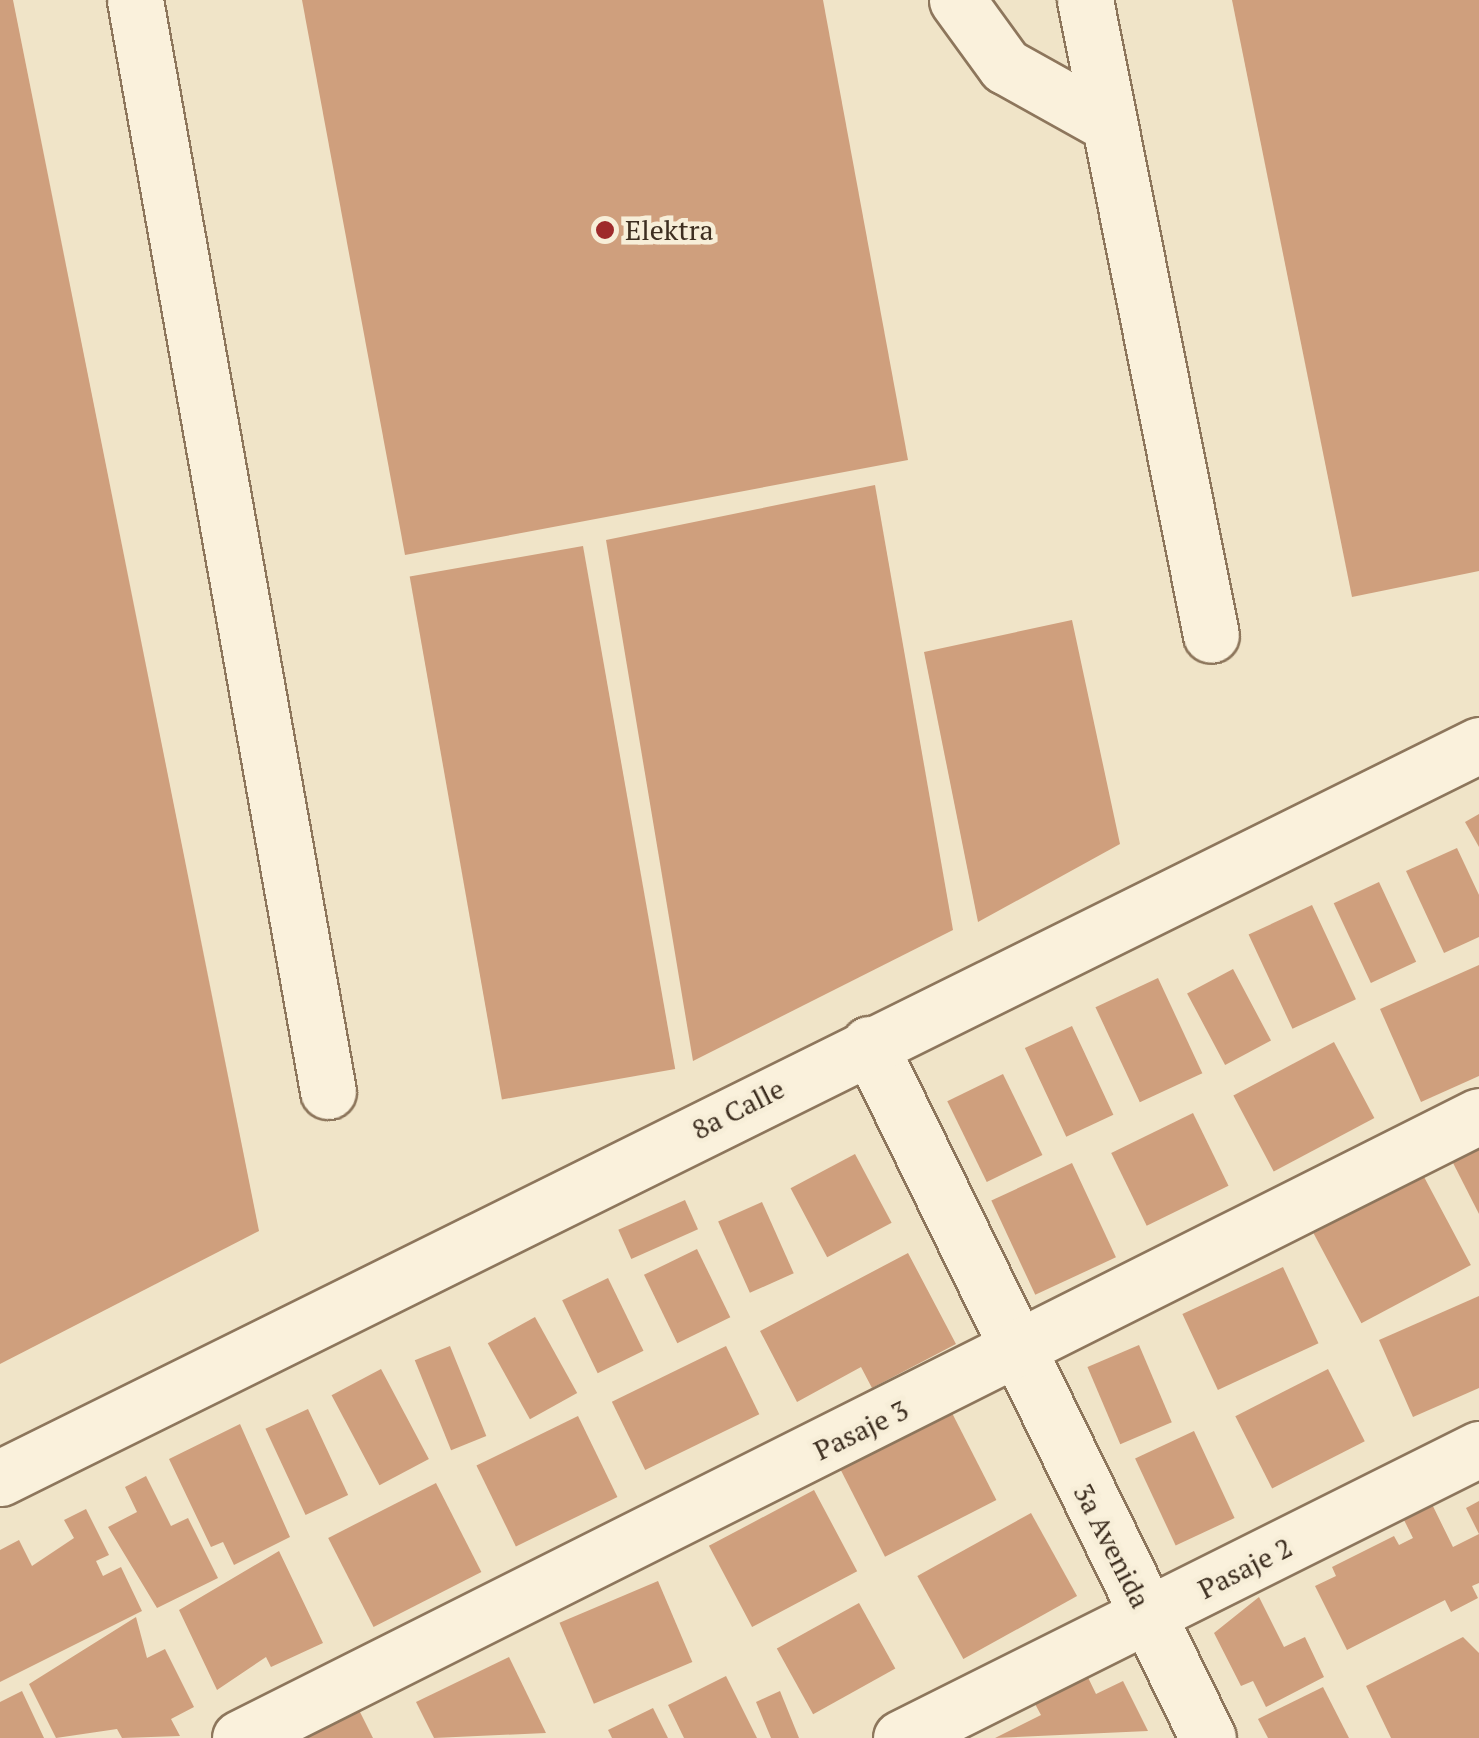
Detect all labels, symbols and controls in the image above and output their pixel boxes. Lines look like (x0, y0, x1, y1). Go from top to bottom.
place label: Elektra (625, 213, 714, 247)
marker: Elektra (594, 219, 616, 241)
street label: 8a Calle (686, 1072, 790, 1146)
street label: Pasaje 3 (808, 1393, 914, 1467)
street label: 3a Avenida (1066, 1478, 1158, 1614)
street label: Pasaje 2 (1192, 1530, 1298, 1606)

